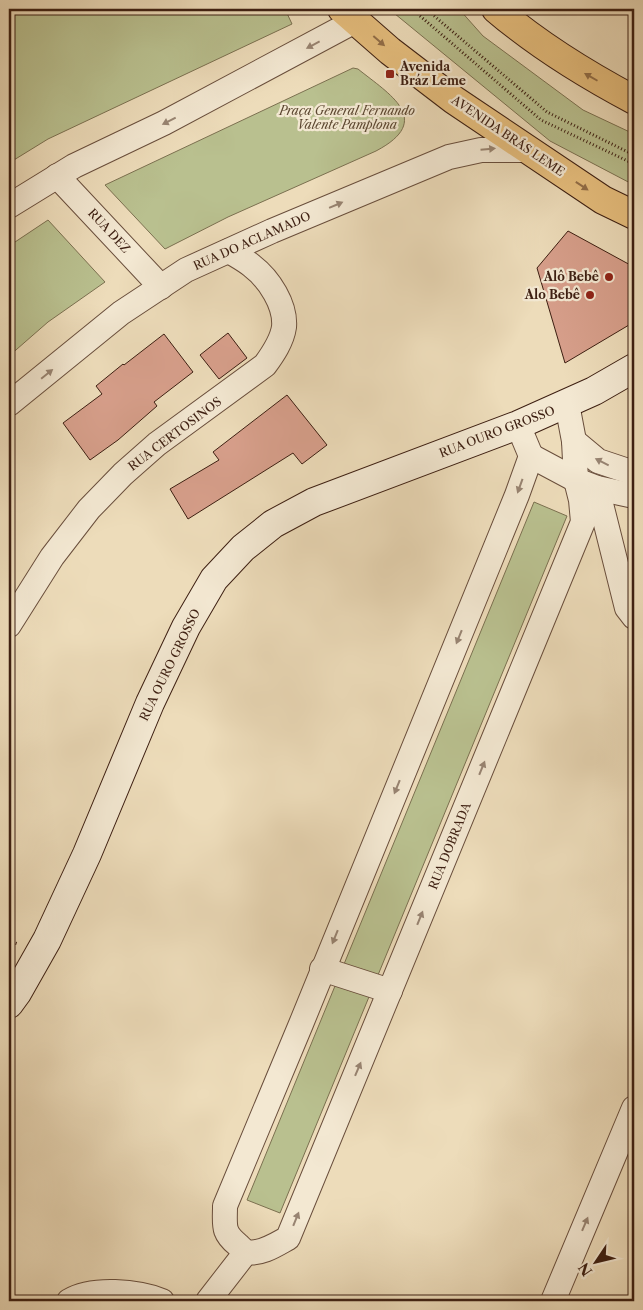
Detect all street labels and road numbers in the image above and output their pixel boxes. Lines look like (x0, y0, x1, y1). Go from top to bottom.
street label: AVENIDA BRÁS LEME (448, 91, 568, 179)
street label: RUA DEZ (85, 205, 134, 256)
street label: RUA DO ACLAMADO (191, 208, 313, 273)
street label: RUA CERTOSINOS (125, 394, 224, 474)
street label: RUA OURO GROSSO (437, 403, 557, 461)
street label: RUA OURO GROSSO (136, 606, 203, 723)
street label: RUA DOBRADA (425, 799, 474, 892)

